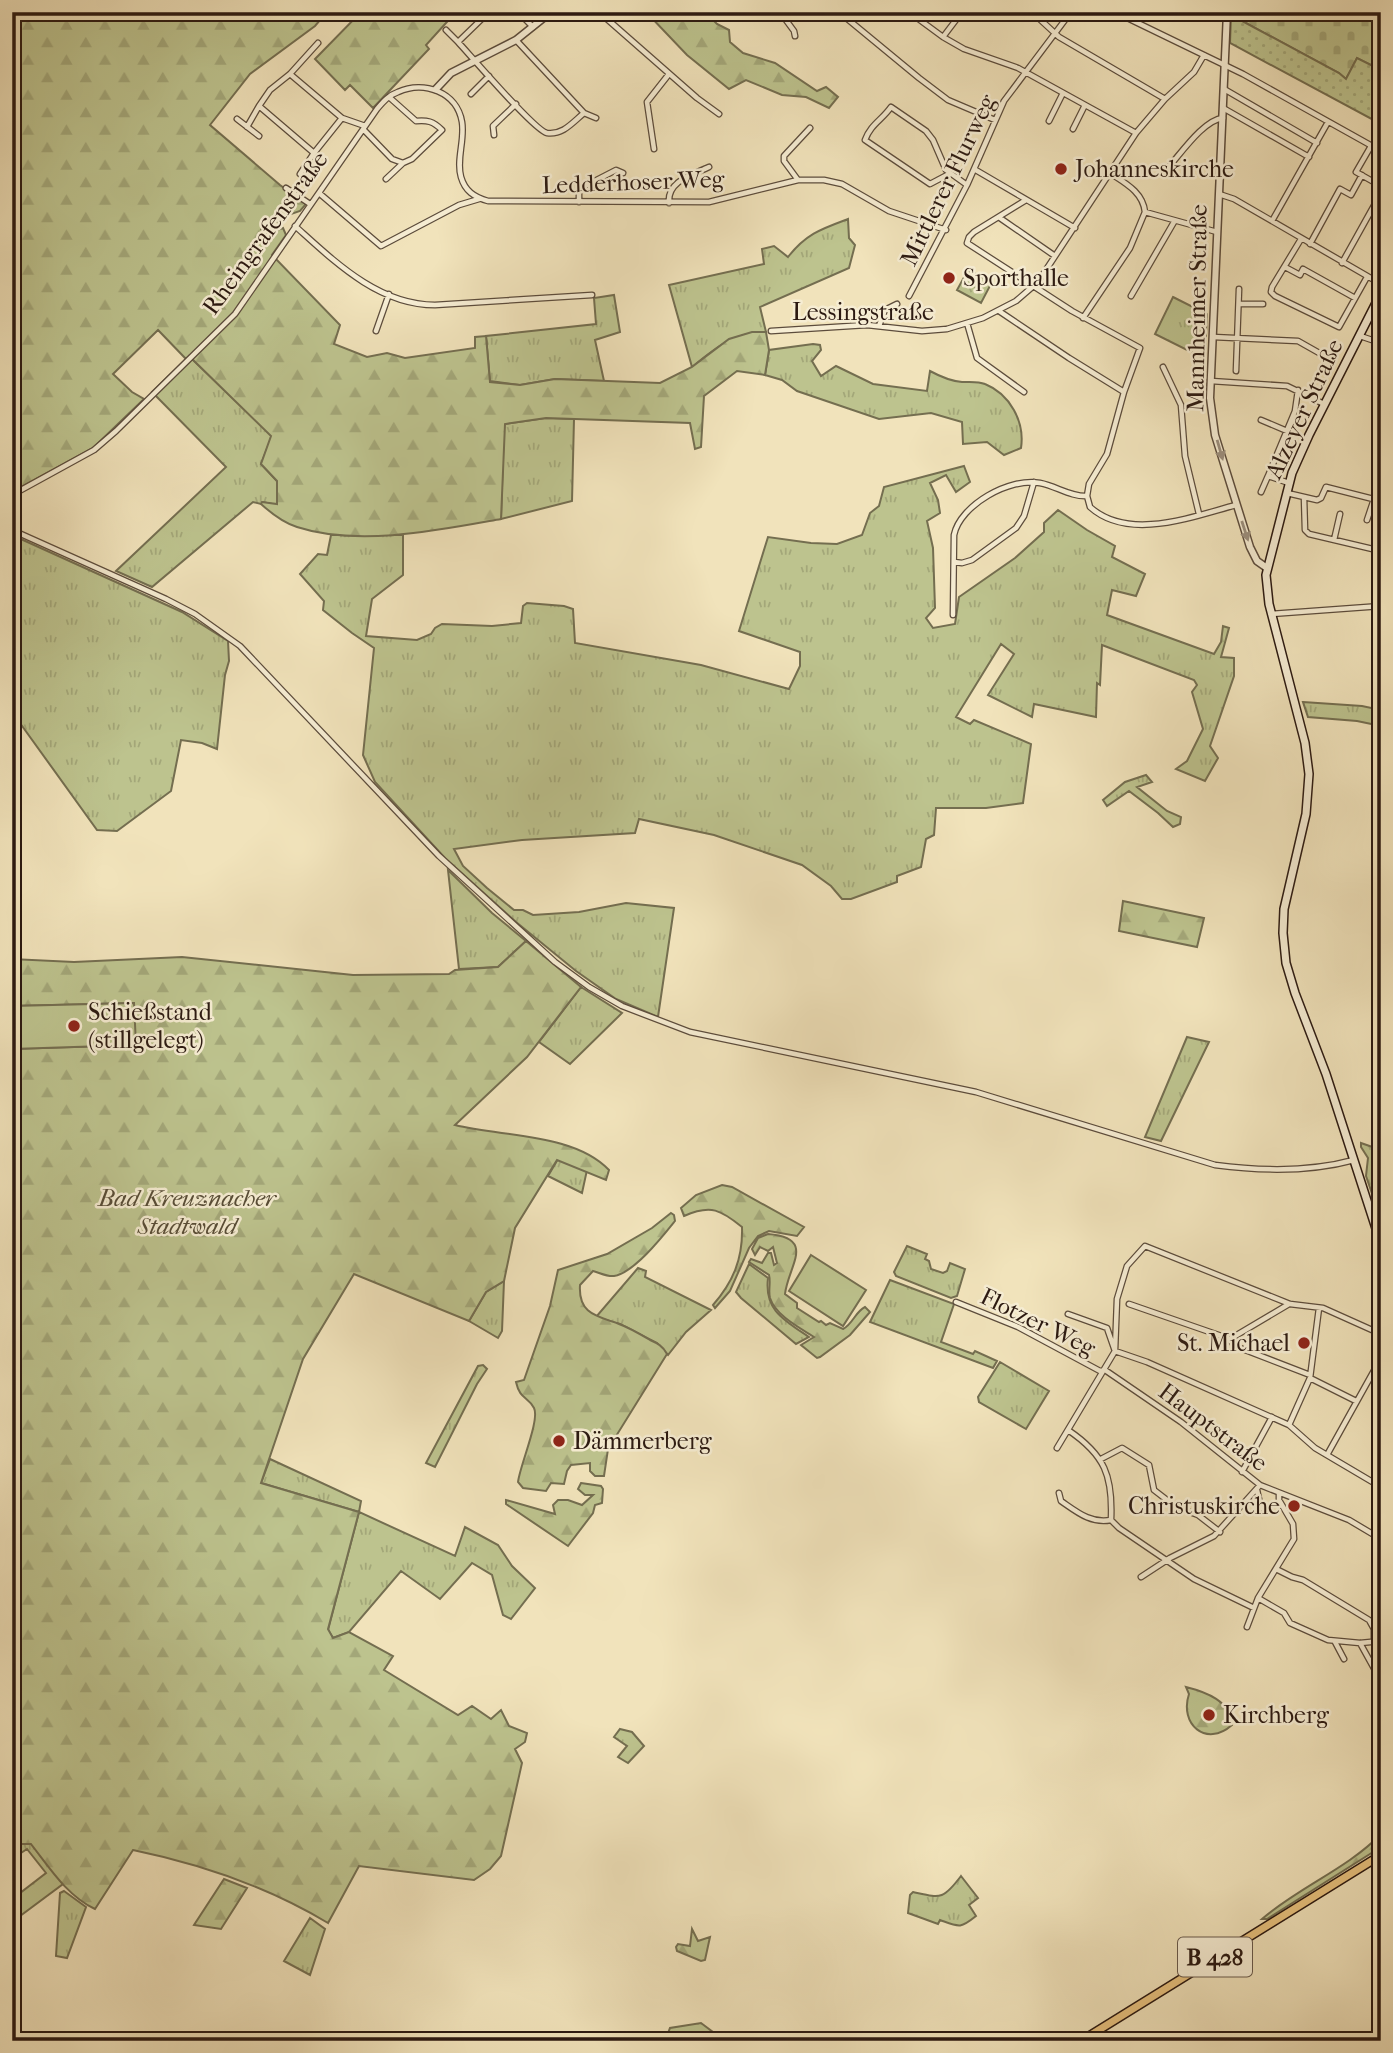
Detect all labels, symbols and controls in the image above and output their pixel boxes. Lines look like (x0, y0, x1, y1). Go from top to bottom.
street label: Mittlerer Flurweg (894, 89, 1002, 270)
street label: Rheingrafenstraße (196, 146, 334, 320)
place label: Johanneskirche (1073, 155, 1234, 183)
marker: Johanneskirche (1053, 161, 1069, 177)
street label: Ledderhoser Weg (541, 165, 726, 199)
street label: Mannheimer Straße (1181, 204, 1213, 412)
place label: Sporthalle (963, 264, 1069, 292)
marker: Sporthalle (941, 270, 957, 286)
street label: Lessingstraße (792, 298, 934, 326)
street label: Alzeyer Straße (1259, 334, 1349, 484)
one-way arrow (1215, 440, 1225, 461)
one-way arrow (1240, 521, 1251, 542)
place label: Schießstand (stillgelegt) (88, 998, 213, 1054)
marker: Schießstand (stillgelegt) (66, 1018, 82, 1034)
park label: Bad Kreuznacher Stadtwald (96, 1184, 278, 1240)
street label: Flotzer Weg (976, 1282, 1101, 1362)
place label: St. Michael (1177, 1329, 1290, 1357)
marker: St. Michael (1296, 1335, 1312, 1351)
street label: Hauptstraße (1153, 1377, 1273, 1477)
place label: Dämmerberg (573, 1427, 713, 1455)
marker: Dämmerberg (551, 1433, 567, 1449)
place label: Christuskirche (1128, 1492, 1280, 1520)
marker: Christuskirche (1286, 1498, 1302, 1514)
place label: Kirchberg (1223, 1701, 1330, 1729)
marker: Kirchberg (1201, 1707, 1217, 1723)
road number: B 428 (1178, 1938, 1252, 1976)

